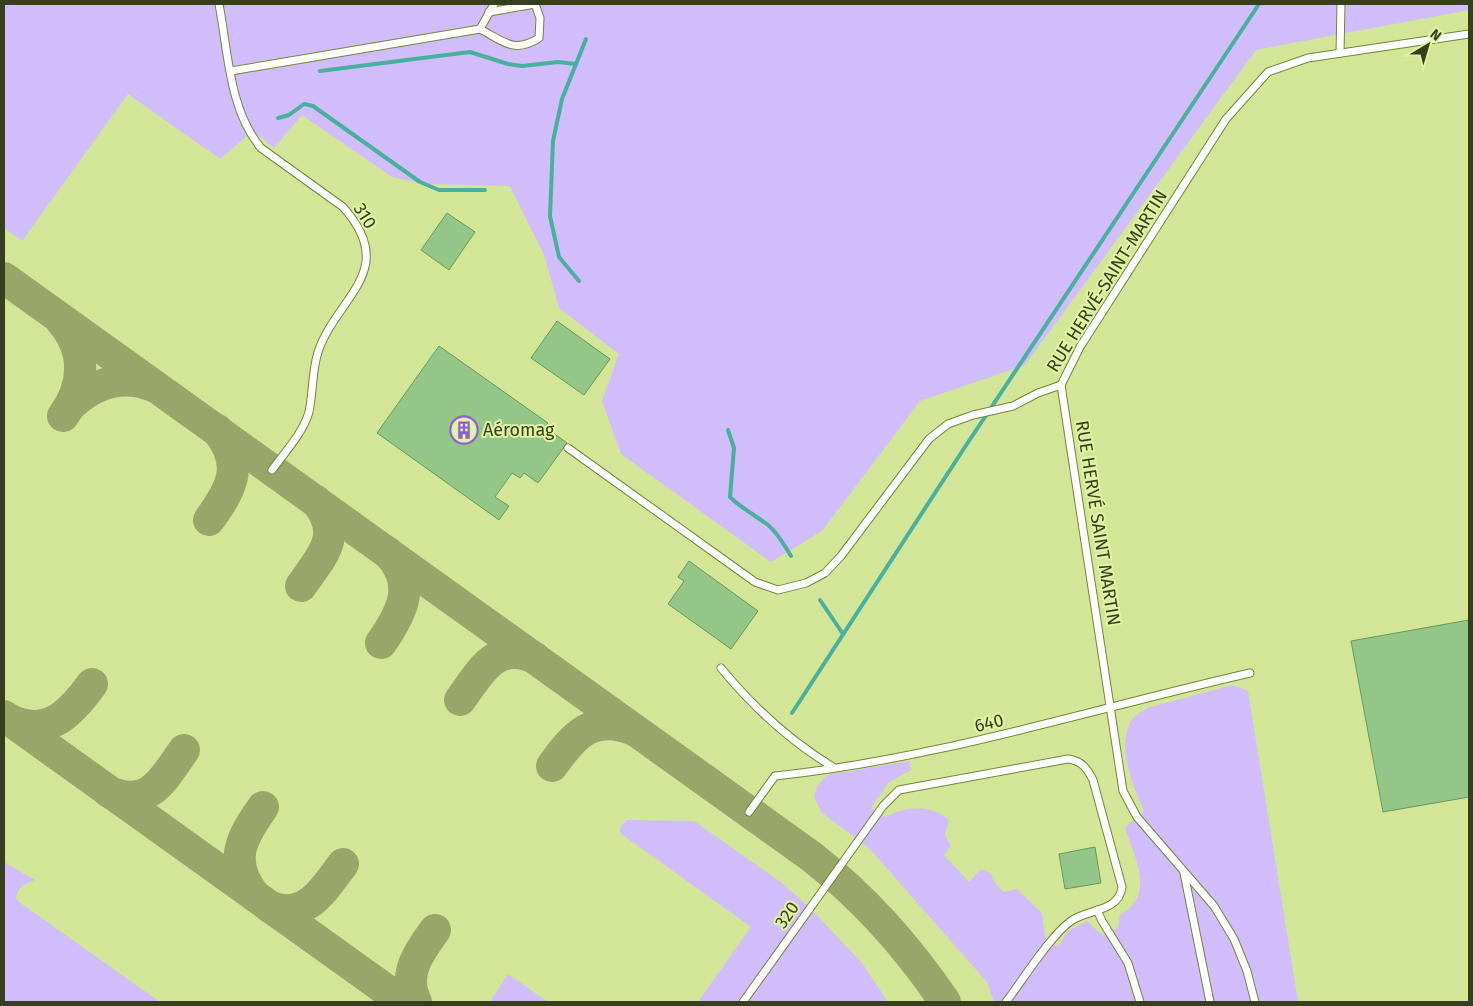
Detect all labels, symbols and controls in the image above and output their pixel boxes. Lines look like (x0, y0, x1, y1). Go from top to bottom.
north arrow (1403, 20, 1453, 70)
text: N (1427, 26, 1445, 45)
street label: RUE HERVÉ-SAINT-MARTIN (1041, 185, 1172, 376)
street label: 310 (349, 199, 381, 233)
building icon: Aéromag (449, 415, 479, 445)
place label: Aéromag (483, 419, 555, 441)
street label: RUE HERVÉ SAINT MARTIN (1071, 419, 1126, 627)
street label: 640 (972, 709, 1006, 737)
street label: 320 (770, 897, 804, 933)

